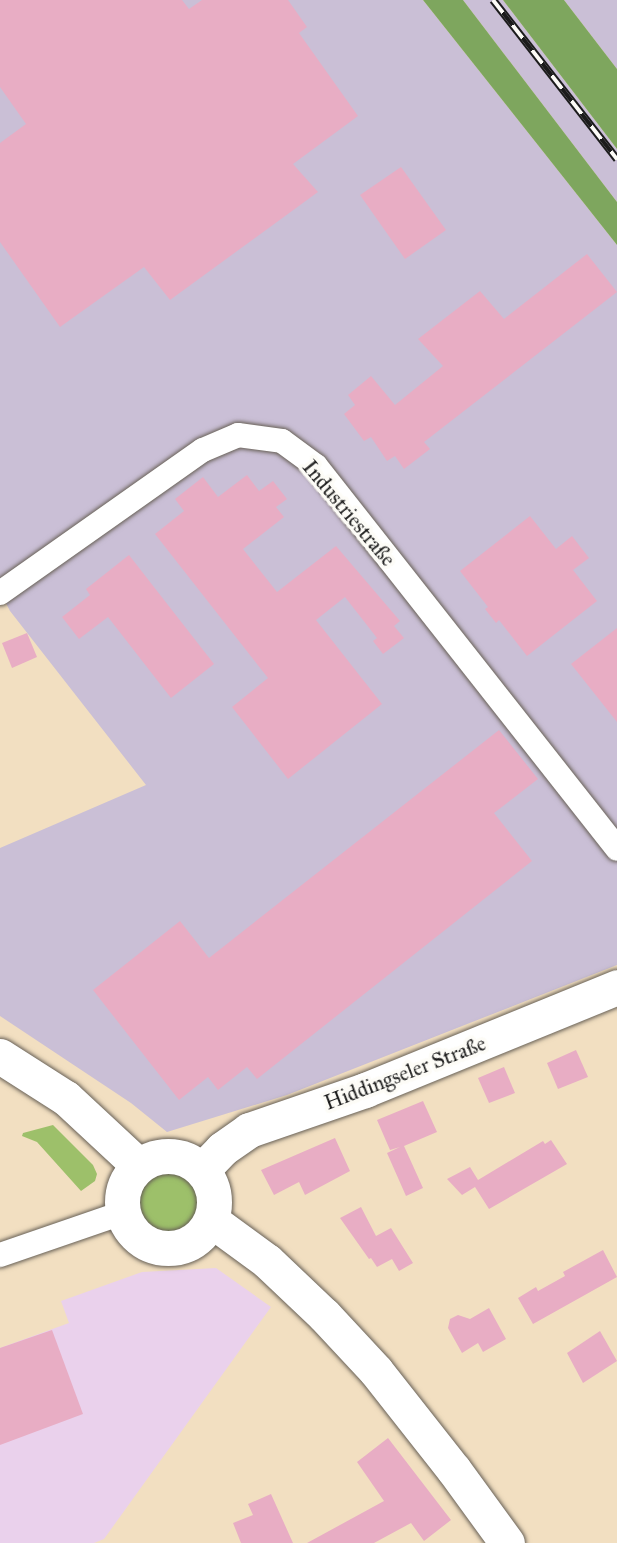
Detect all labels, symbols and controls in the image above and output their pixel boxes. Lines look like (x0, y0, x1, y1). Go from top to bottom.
street label: Industriestraße (297, 455, 401, 571)
street label: Hiddingseler Straße (321, 1031, 489, 1115)

